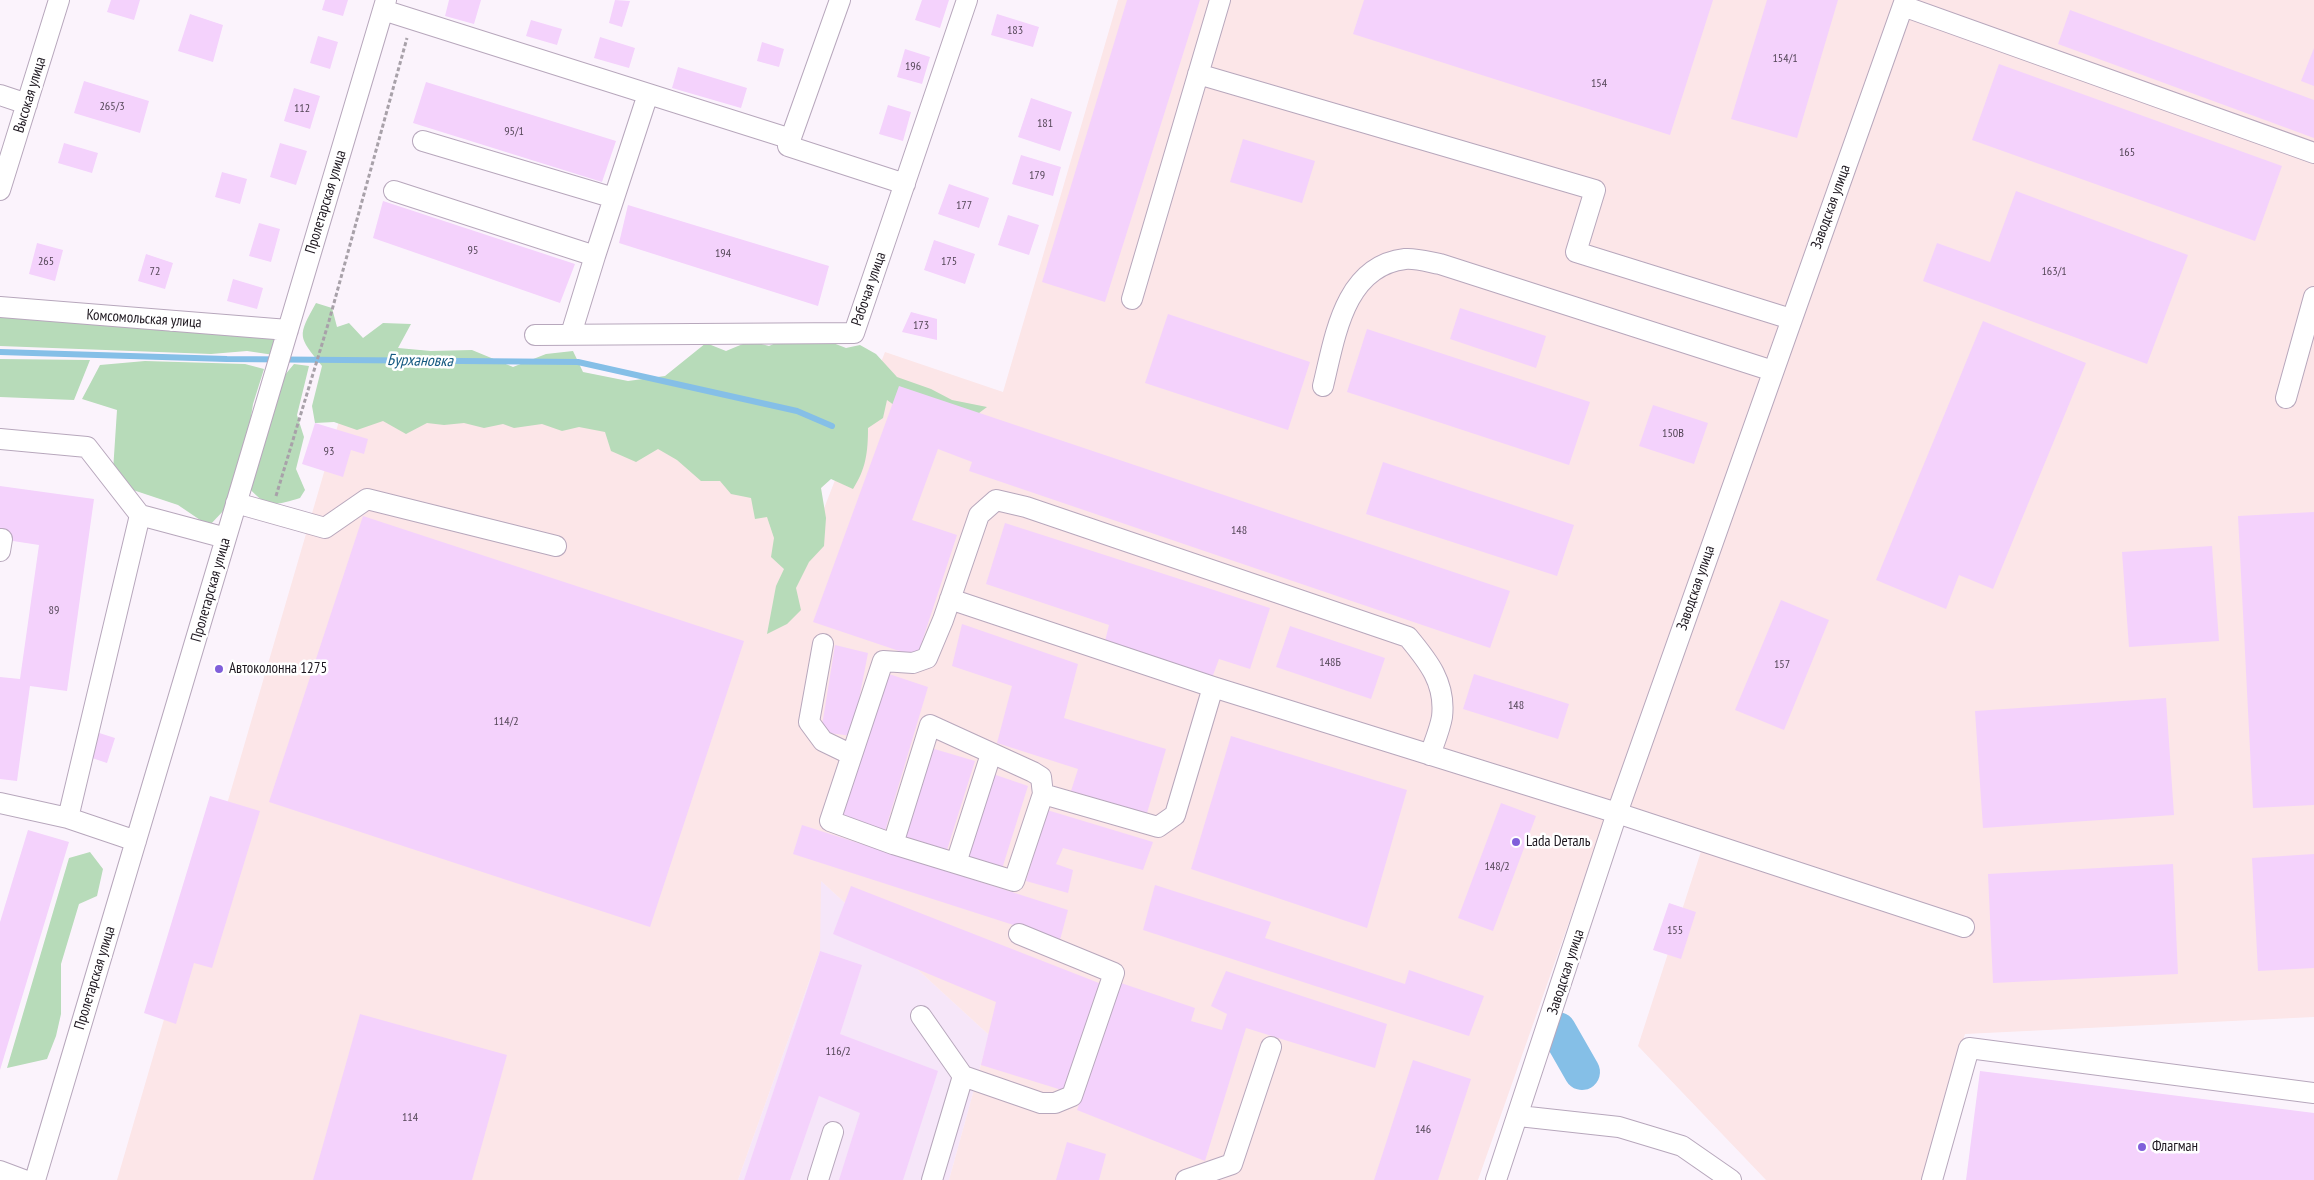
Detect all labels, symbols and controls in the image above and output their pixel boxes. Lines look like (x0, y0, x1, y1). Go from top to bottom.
house number: 183 (1007, 24, 1023, 38)
house number: 154/1 (1772, 52, 1798, 66)
street label: Высокая улица (10, 55, 50, 135)
house number: 196 (905, 60, 921, 74)
house number: 154 (1591, 77, 1607, 91)
house number: 265/3 (99, 100, 125, 114)
house number: 112 (294, 102, 310, 116)
house number: 181 (1037, 117, 1053, 131)
house number: 95/1 (504, 125, 524, 139)
house number: 165 (2119, 146, 2135, 160)
street label: Пролетарская улица (302, 148, 350, 256)
street label: Заводская улица (1807, 162, 1855, 252)
house number: 179 (1029, 169, 1045, 183)
house number: 177 (956, 199, 972, 213)
house number: 95 (468, 244, 478, 258)
house number: 194 (715, 247, 731, 261)
street label: Рабочая улица (848, 250, 890, 328)
house number: 265 (38, 255, 54, 269)
house number: 175 (941, 255, 957, 269)
house number: 72 (150, 265, 160, 279)
house number: 163/1 (2041, 265, 2067, 279)
street label: Комсомольская улица (86, 306, 202, 332)
house number: 173 (913, 319, 929, 333)
water label: Бурхановка (387, 351, 453, 371)
house number: 150В (1662, 427, 1684, 441)
house number: 93 (324, 445, 334, 459)
house number: 148 (1231, 524, 1247, 538)
street label: Пролетарская улица (188, 536, 234, 644)
street label: Заводская улица (1673, 543, 1719, 633)
house number: 89 (49, 604, 59, 618)
house number: 148Б (1319, 656, 1341, 670)
house number: 157 (1774, 658, 1790, 672)
place label: Автоколонна 1275 (229, 660, 327, 678)
marker: Автоколонна 1275 (213, 663, 225, 675)
house number: 148 (1508, 699, 1524, 713)
house number: 114/2 (493, 715, 519, 729)
place label: Lada Dеталь (1526, 833, 1590, 851)
marker: Lada Dеталь (1510, 836, 1522, 848)
house number: 148/2 (1484, 860, 1510, 874)
street label: Пролетарская улица (71, 924, 119, 1032)
house number: 155 (1667, 924, 1683, 938)
street label: Заводская улица (1544, 927, 1588, 1017)
house number: 116/2 (825, 1045, 851, 1059)
house number: 114 (402, 1111, 418, 1125)
house number: 146 (1415, 1123, 1431, 1137)
place label: Флагман (2152, 1138, 2198, 1156)
marker: Флагман (2136, 1141, 2148, 1153)

